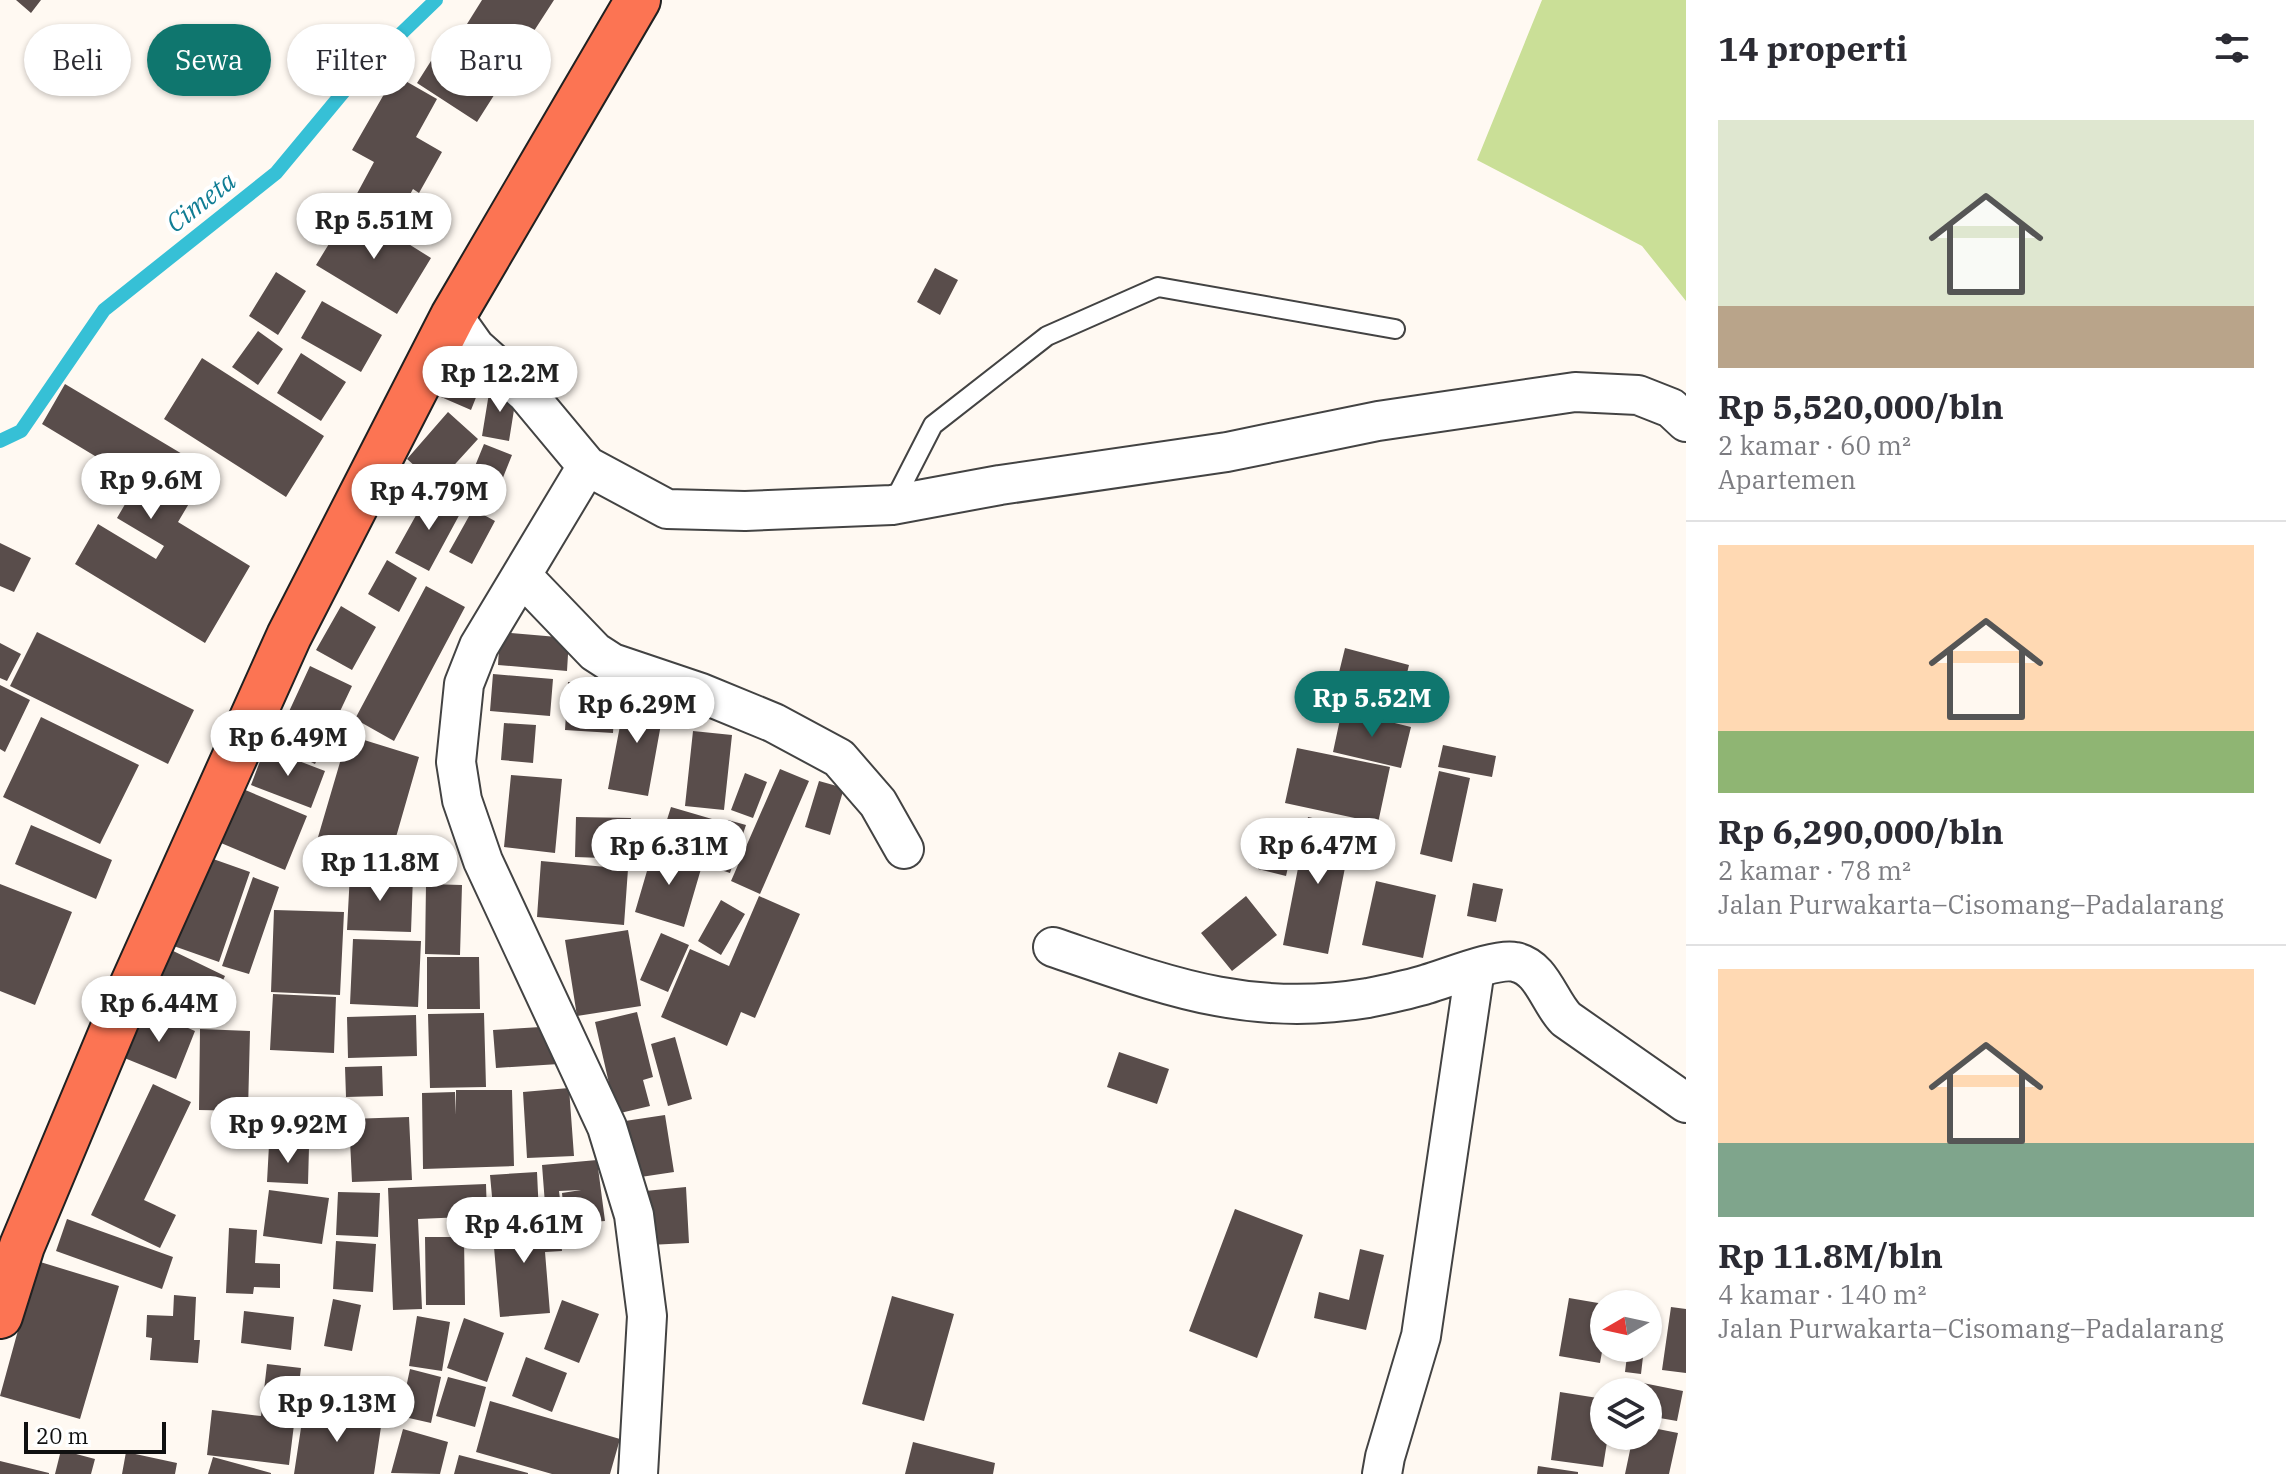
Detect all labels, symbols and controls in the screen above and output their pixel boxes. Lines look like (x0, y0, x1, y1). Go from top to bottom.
chip: Beli (24, 24, 131, 96)
chip: Sewa (147, 24, 271, 96)
chip: Filter (287, 24, 415, 96)
chip: Baru (431, 24, 551, 96)
text: 14 properti (1718, 26, 1907, 70)
icon: filters (2210, 26, 2254, 70)
water label: Cimeta (158, 163, 242, 239)
icon: home (1914, 172, 2058, 316)
pin: Rp 5.51M (291, 193, 457, 261)
text: Rp 5.51M (314, 202, 434, 236)
pin: Rp 12.2M (417, 346, 583, 414)
text: Rp 12.2M (440, 355, 560, 389)
text: Rp 5,520,000/bln (1718, 384, 2004, 428)
text: 2 kamar · 60 m² (1718, 428, 1911, 462)
pin: Rp 9.6M (77, 453, 225, 521)
text: Rp 9.6M (99, 462, 203, 496)
text: Apartemen (1718, 462, 1856, 496)
pin: Rp 4.79M (346, 464, 512, 532)
text: Rp 4.79M (369, 473, 489, 507)
icon: home (1914, 597, 2058, 741)
pin: Rp 5.52M (1289, 671, 1455, 739)
pin: Rp 6.29M (554, 677, 720, 745)
text: Rp 5.52M (1312, 680, 1432, 714)
text: Rp 6.29M (577, 686, 697, 720)
pin: Rp 6.49M (205, 710, 371, 778)
text: Rp 6.49M (228, 719, 348, 753)
text: Rp 6,290,000/bln (1718, 809, 2004, 853)
pin: Rp 6.47M (1235, 818, 1401, 886)
pin: Rp 6.31M (586, 819, 752, 887)
text: Rp 6.47M (1258, 827, 1378, 861)
text: Rp 6.31M (609, 828, 729, 862)
pin: Rp 11.8M (297, 835, 463, 903)
text: Rp 11.8M (320, 844, 440, 878)
text: 2 kamar · 78 m² (1718, 853, 1911, 887)
text: Jalan Purwakarta–Cisomang–Padalarang (1718, 887, 2224, 921)
pin: Rp 6.44M (76, 976, 242, 1044)
text: Rp 6.44M (99, 985, 219, 1019)
icon: home (1914, 1021, 2058, 1165)
pin: Rp 9.92M (205, 1097, 371, 1165)
text: Rp 9.92M (228, 1106, 348, 1140)
pin: Rp 4.61M (441, 1197, 607, 1265)
text: Rp 4.61M (464, 1206, 584, 1240)
text: Rp 11.8M/bln (1718, 1233, 1943, 1277)
text: 4 kamar · 140 m² (1718, 1277, 1927, 1311)
north arrow (1590, 1290, 1662, 1362)
map controls (1590, 1290, 1662, 1450)
text: Jalan Purwakarta–Cisomang–Padalarang (1718, 1311, 2224, 1345)
pin: Rp 9.13M (254, 1376, 420, 1444)
button: layers (1590, 1378, 1662, 1450)
text: Rp 9.13M (277, 1385, 397, 1419)
scale bar (24, 1418, 166, 1454)
text: 20 m (36, 1421, 88, 1450)

